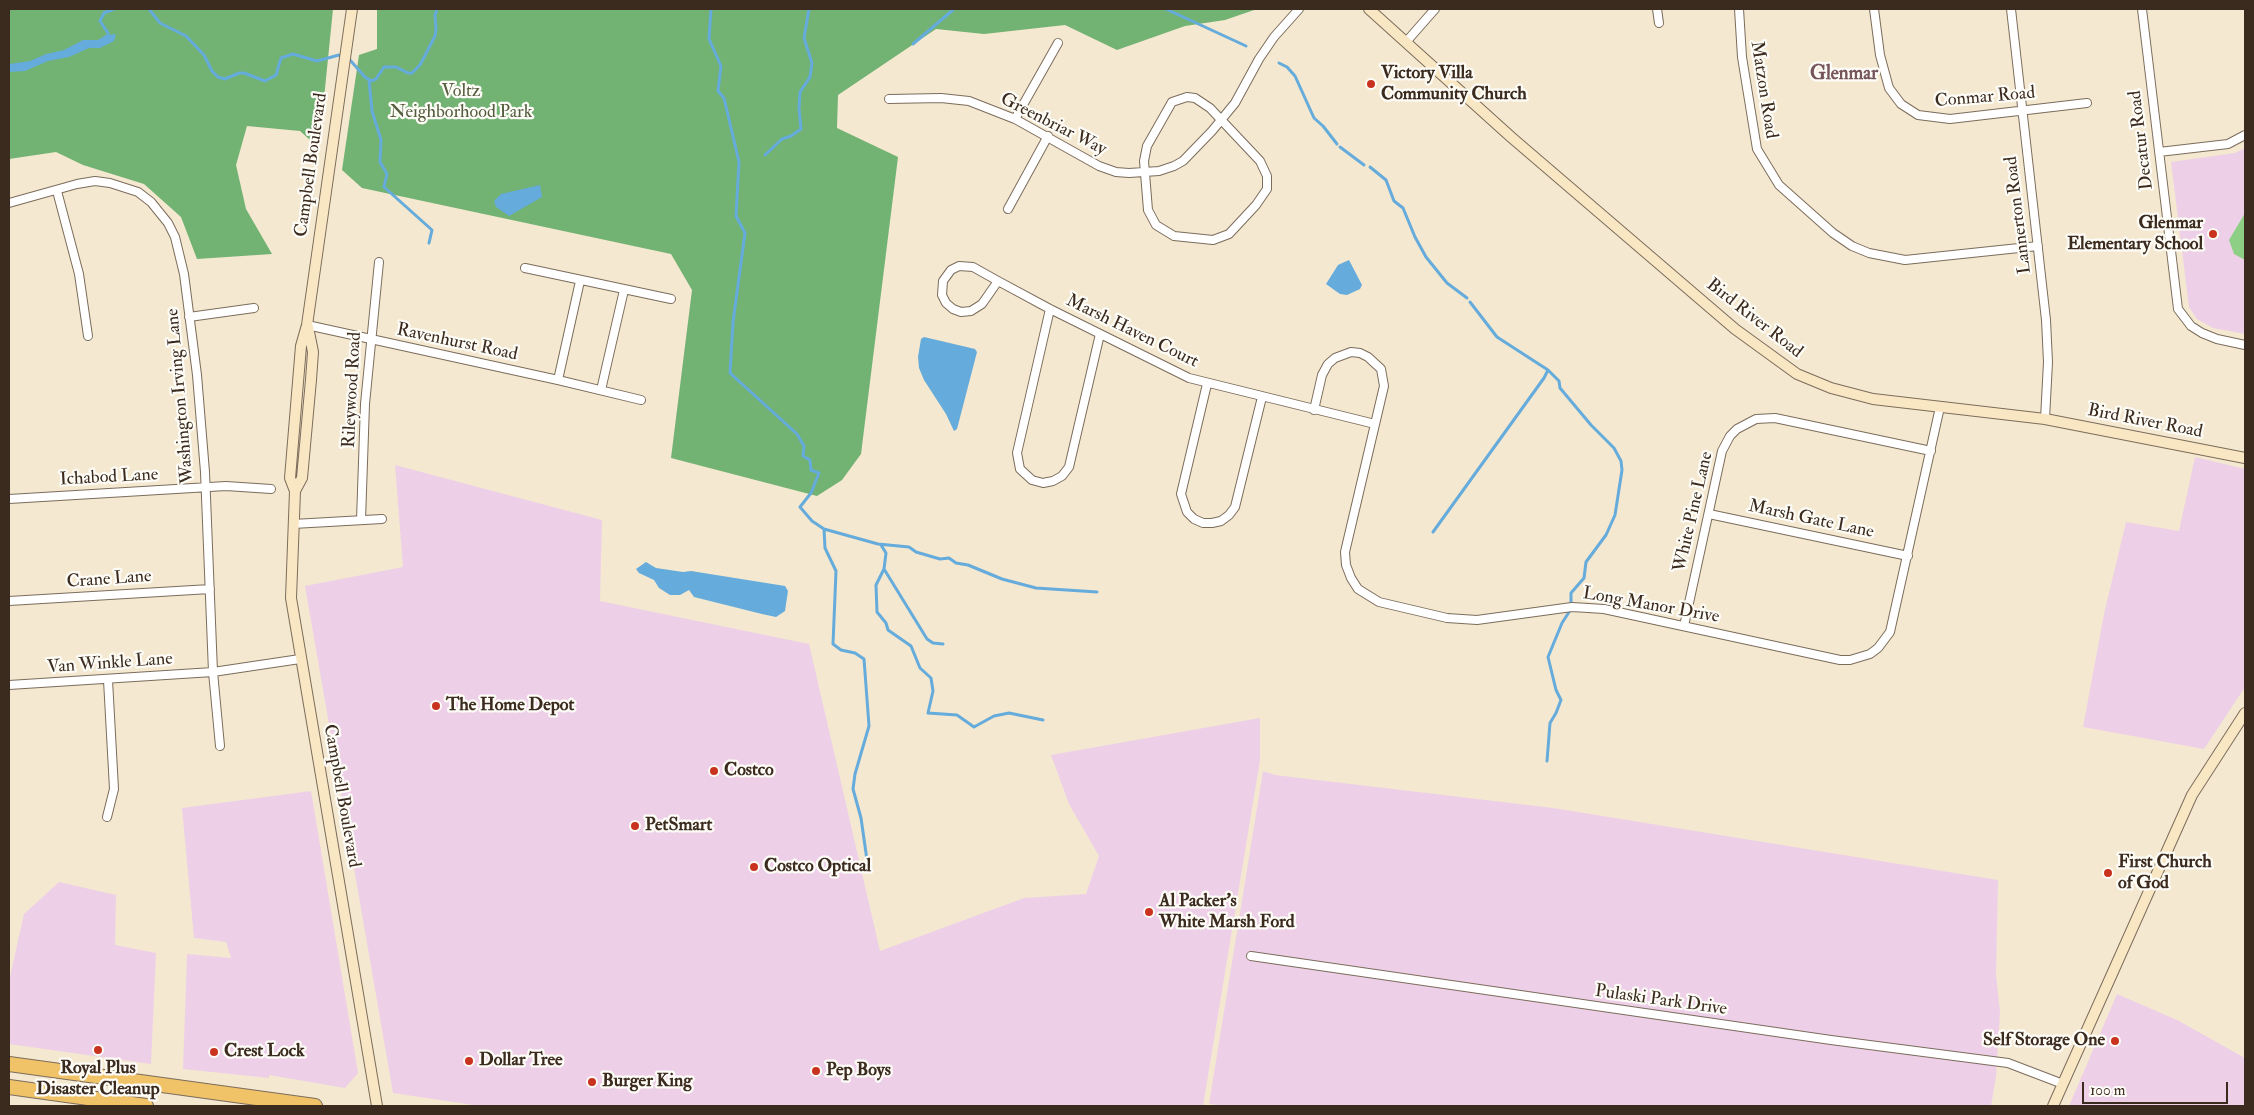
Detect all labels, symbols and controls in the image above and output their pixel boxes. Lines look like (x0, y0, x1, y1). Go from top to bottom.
street label: Matzon Road (1745, 40, 1781, 140)
place label: Victory Villa Community Church (1381, 63, 1527, 106)
district label: Glenmar (1810, 64, 1878, 86)
marker: Victory Villa Community Church (1365, 78, 1377, 90)
park label: Voltz Neighborhood Park (390, 81, 532, 124)
street label: Conmar Road (1934, 83, 2036, 113)
street label: Greenbriar Way (996, 89, 1110, 161)
street label: Decatur Road (2125, 89, 2159, 191)
street label: Campbell Boulevard (291, 92, 333, 238)
street label: Lannerton Road (2001, 155, 2037, 275)
place label: Glenmar Elementary School (2067, 213, 2203, 255)
marker: Glenmar Elementary School (2207, 228, 2219, 240)
street label: Bird River Road (1701, 275, 1807, 363)
street label: Marsh Haven Court (1062, 291, 1202, 373)
street label: Washington Irving Lane (163, 307, 199, 485)
street label: Ravenhurst Road (395, 320, 519, 366)
street label: Rileywood Road (339, 331, 367, 449)
street label: Bird River Road (2086, 400, 2204, 444)
street label: White Pine Lane (1670, 450, 1718, 574)
street label: Ichabod Lane (59, 465, 159, 491)
street label: Marsh Gate Lane (1746, 496, 1876, 544)
street label: Crane Lane (66, 566, 152, 594)
street label: Long Manor Drive (1581, 583, 1721, 629)
street label: Van Winkle Lane (47, 649, 173, 679)
place label: The Home Depot (446, 695, 574, 717)
marker: The Home Depot (430, 700, 442, 712)
street label: Campbell Boulevard (318, 723, 364, 869)
place label: Costco (724, 760, 774, 782)
marker: Costco (708, 765, 720, 777)
place label: PetSmart (645, 815, 712, 837)
marker: PetSmart (629, 820, 641, 832)
place label: First Church of God (2118, 852, 2212, 894)
place label: Costco Optical (764, 856, 871, 878)
marker: Costco Optical (748, 861, 760, 873)
marker: First Church of God (2102, 867, 2114, 879)
place label: Al Packer's White Marsh Ford (1159, 891, 1295, 934)
marker: Al Packer's White Marsh Ford (1143, 906, 1155, 918)
street label: Pulaski Park Drive (1594, 981, 1728, 1021)
place label: Self Storage One (1983, 1030, 2105, 1052)
marker: Self Storage One (2109, 1035, 2121, 1047)
place label: Crest Lock (224, 1041, 305, 1063)
marker: Royal Plus Disaster Cleanup (92, 1044, 104, 1056)
marker: Crest Lock (208, 1046, 220, 1058)
place label: Dollar Tree (479, 1050, 562, 1072)
marker: Dollar Tree (463, 1055, 475, 1067)
place label: Royal Plus Disaster Cleanup (36, 1058, 160, 1100)
place label: Pep Boys (826, 1060, 891, 1082)
marker: Pep Boys (810, 1065, 822, 1077)
place label: Burger King (602, 1071, 692, 1093)
scale bar (2084, 1072, 2230, 1104)
marker: Burger King (586, 1076, 598, 1088)
text: 100 m (2090, 1081, 2125, 1100)

